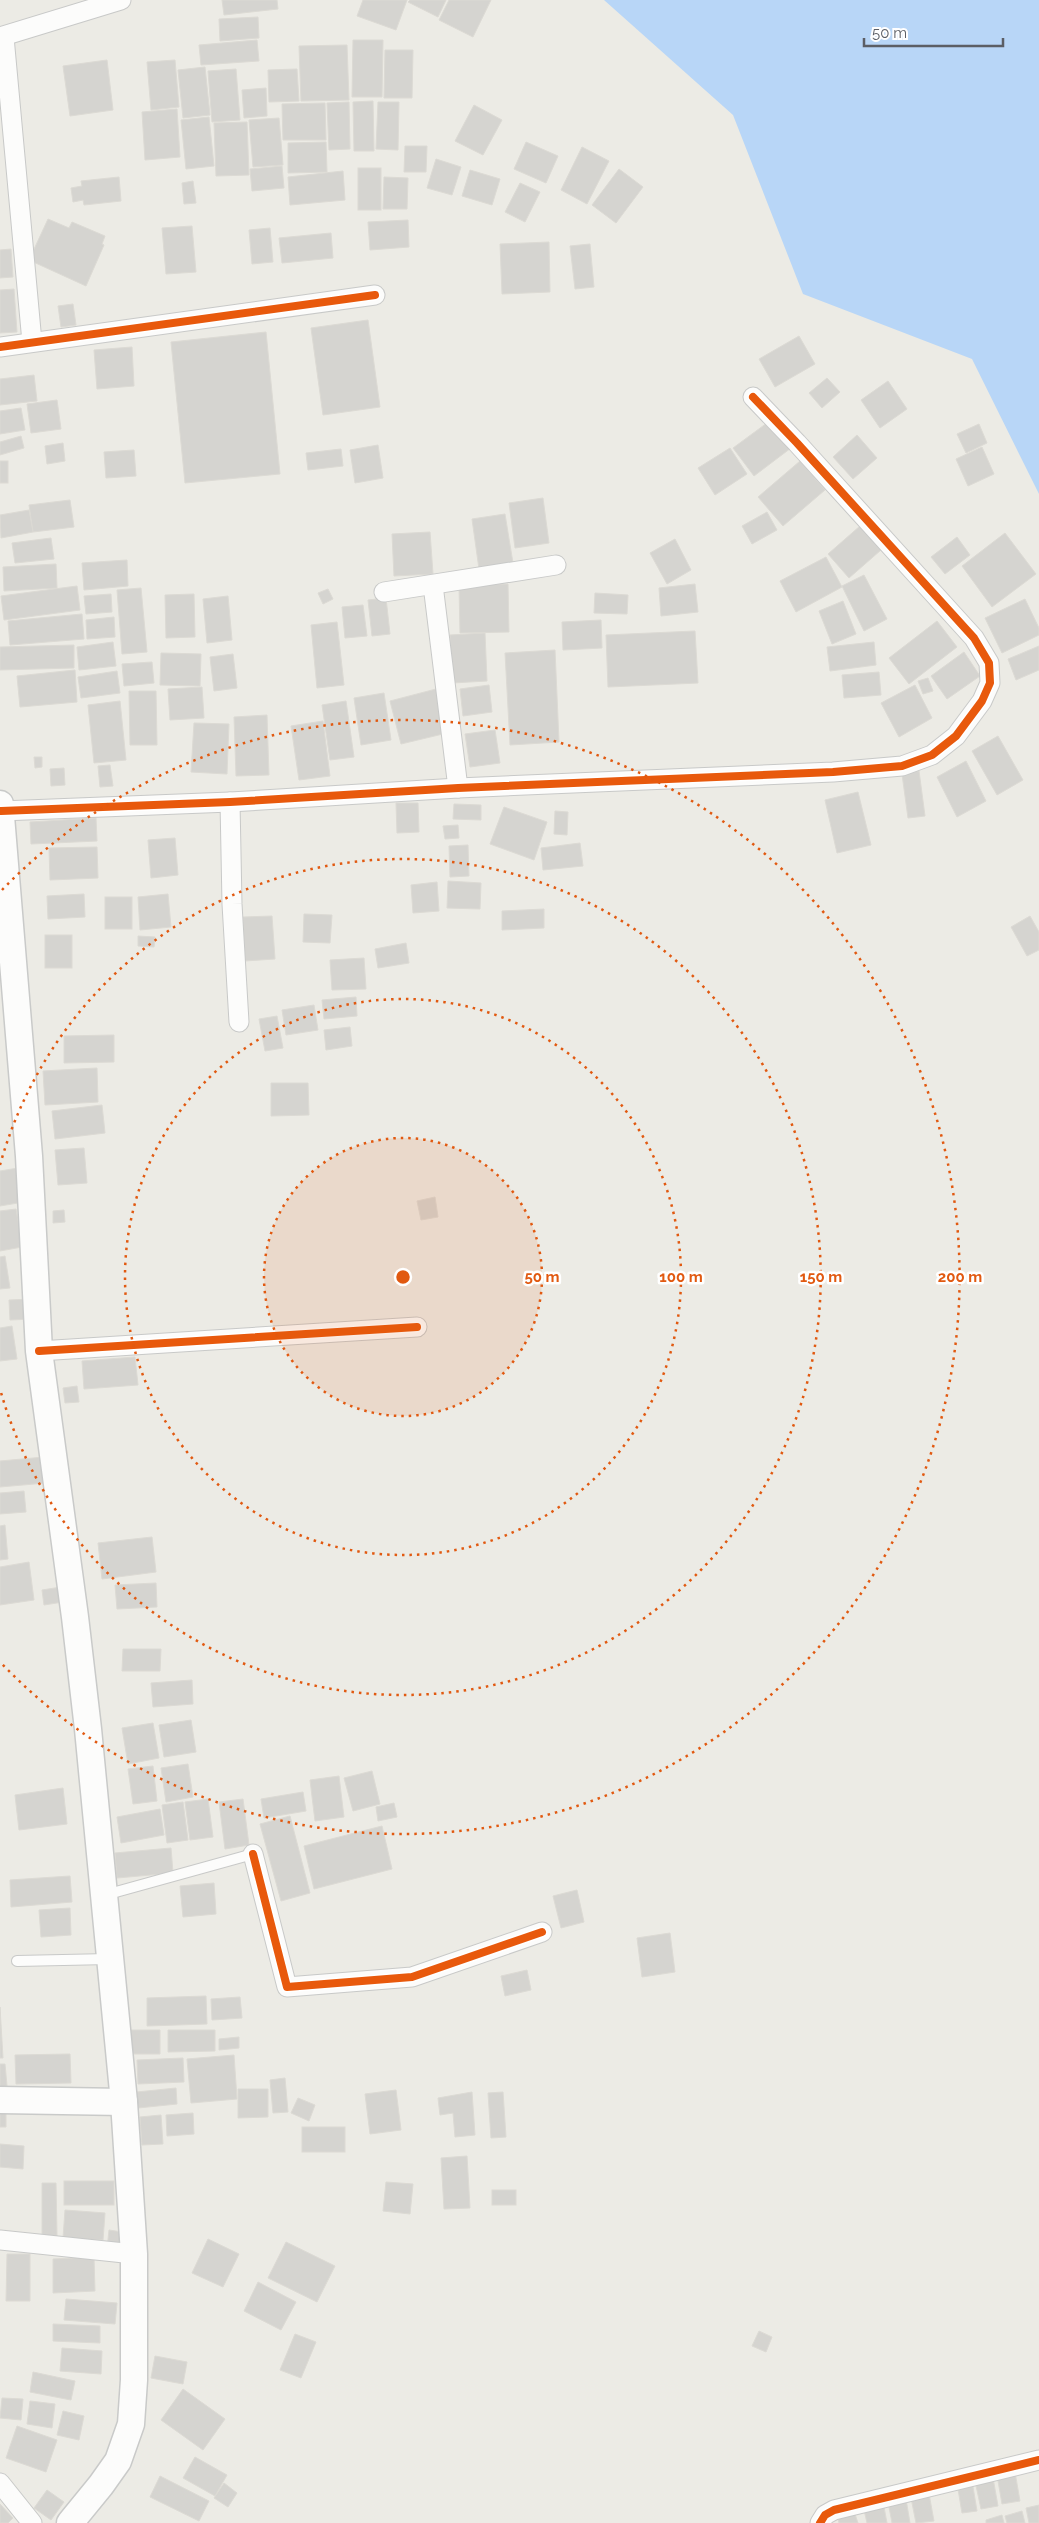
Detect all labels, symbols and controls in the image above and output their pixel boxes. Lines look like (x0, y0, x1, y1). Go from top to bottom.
scale bar (864, 15, 1003, 47)
text: 50 m (872, 24, 907, 42)
centre of rings (394, 1268, 412, 1286)
text: 50 m (524, 1268, 560, 1286)
text: 100 m (659, 1268, 703, 1286)
text: 150 m (800, 1268, 842, 1286)
text: 200 m (938, 1268, 982, 1286)

